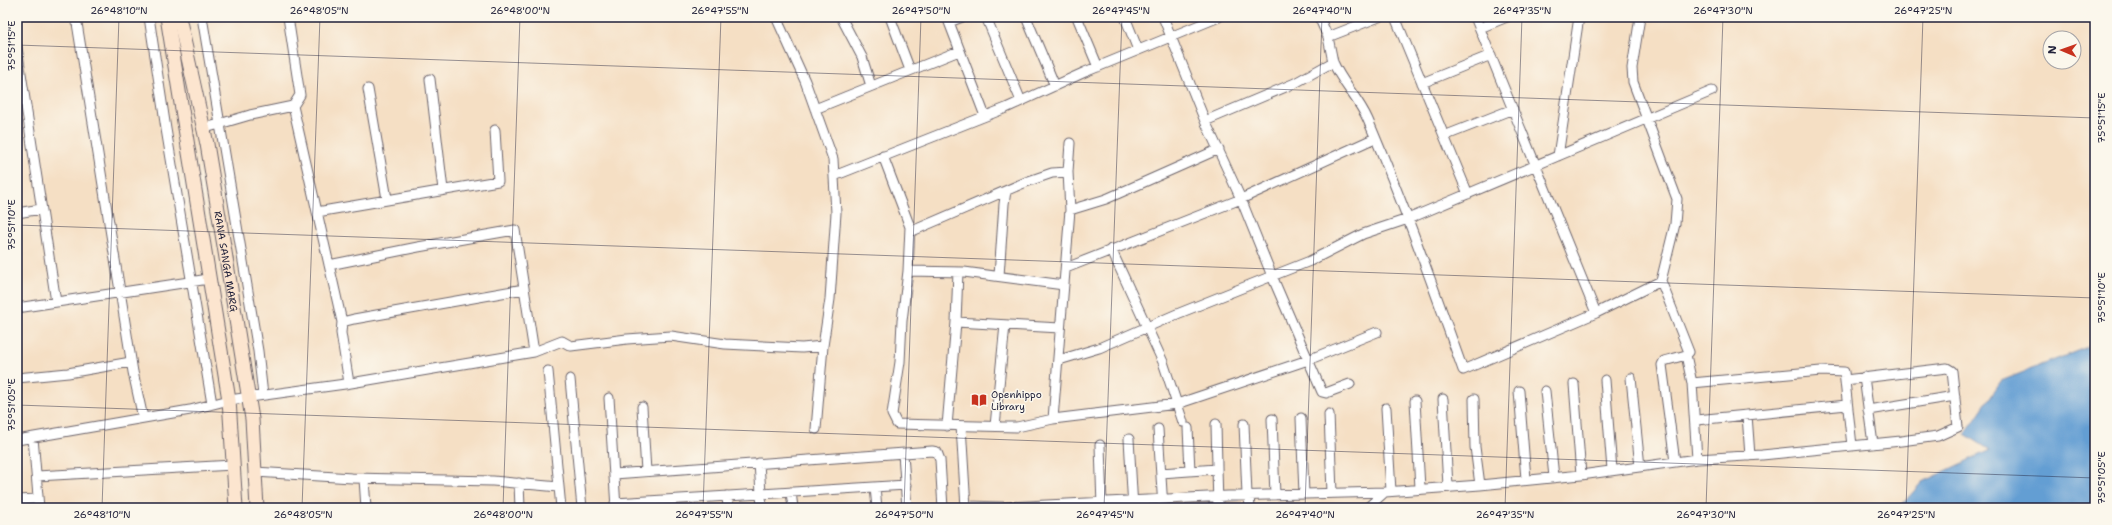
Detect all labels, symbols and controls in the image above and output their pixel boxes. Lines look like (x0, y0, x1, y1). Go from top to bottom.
text: 26°48'10"N (90, 4, 148, 17)
text: 26°48'05"N (289, 4, 349, 17)
text: 26°48'00"N (490, 4, 550, 17)
text: 26°47'55"N (691, 4, 749, 17)
text: 26°47'50"N (891, 4, 951, 17)
text: 26°47'45"N (1092, 4, 1150, 17)
text: 26°47'40"N (1292, 4, 1352, 17)
text: 26°47'35"N (1493, 4, 1551, 17)
text: 26°47'30"N (1693, 4, 1753, 17)
text: 26°47'25"N (1894, 4, 1952, 17)
text: 75°51'15"E (5, 21, 18, 71)
north arrow (2042, 30, 2082, 70)
text: N (2045, 45, 2060, 54)
text: 75°51'15"E (2095, 93, 2108, 143)
text: 75°51'10"E (5, 199, 18, 251)
street label: RANA SANGA MARG (211, 210, 241, 313)
text: 75°51'10"E (2095, 272, 2108, 324)
text: 75°51'05"E (5, 378, 18, 432)
place label: Openhippo Library (991, 388, 1042, 413)
library icon: Openhippo Library (970, 391, 988, 409)
text: 75°51'05"E (2095, 451, 2108, 505)
text: 26°48'10"N (73, 508, 131, 521)
text: 26°48'05"N (273, 508, 333, 521)
text: 26°48'00"N (473, 508, 533, 521)
text: 26°47'55"N (675, 508, 733, 521)
text: 26°47'50"N (874, 508, 934, 521)
text: 26°47'45"N (1076, 508, 1134, 521)
text: 26°47'40"N (1275, 508, 1335, 521)
text: 26°47'35"N (1476, 508, 1534, 521)
text: 26°47'30"N (1676, 508, 1736, 521)
text: 26°47'25"N (1877, 508, 1935, 521)

